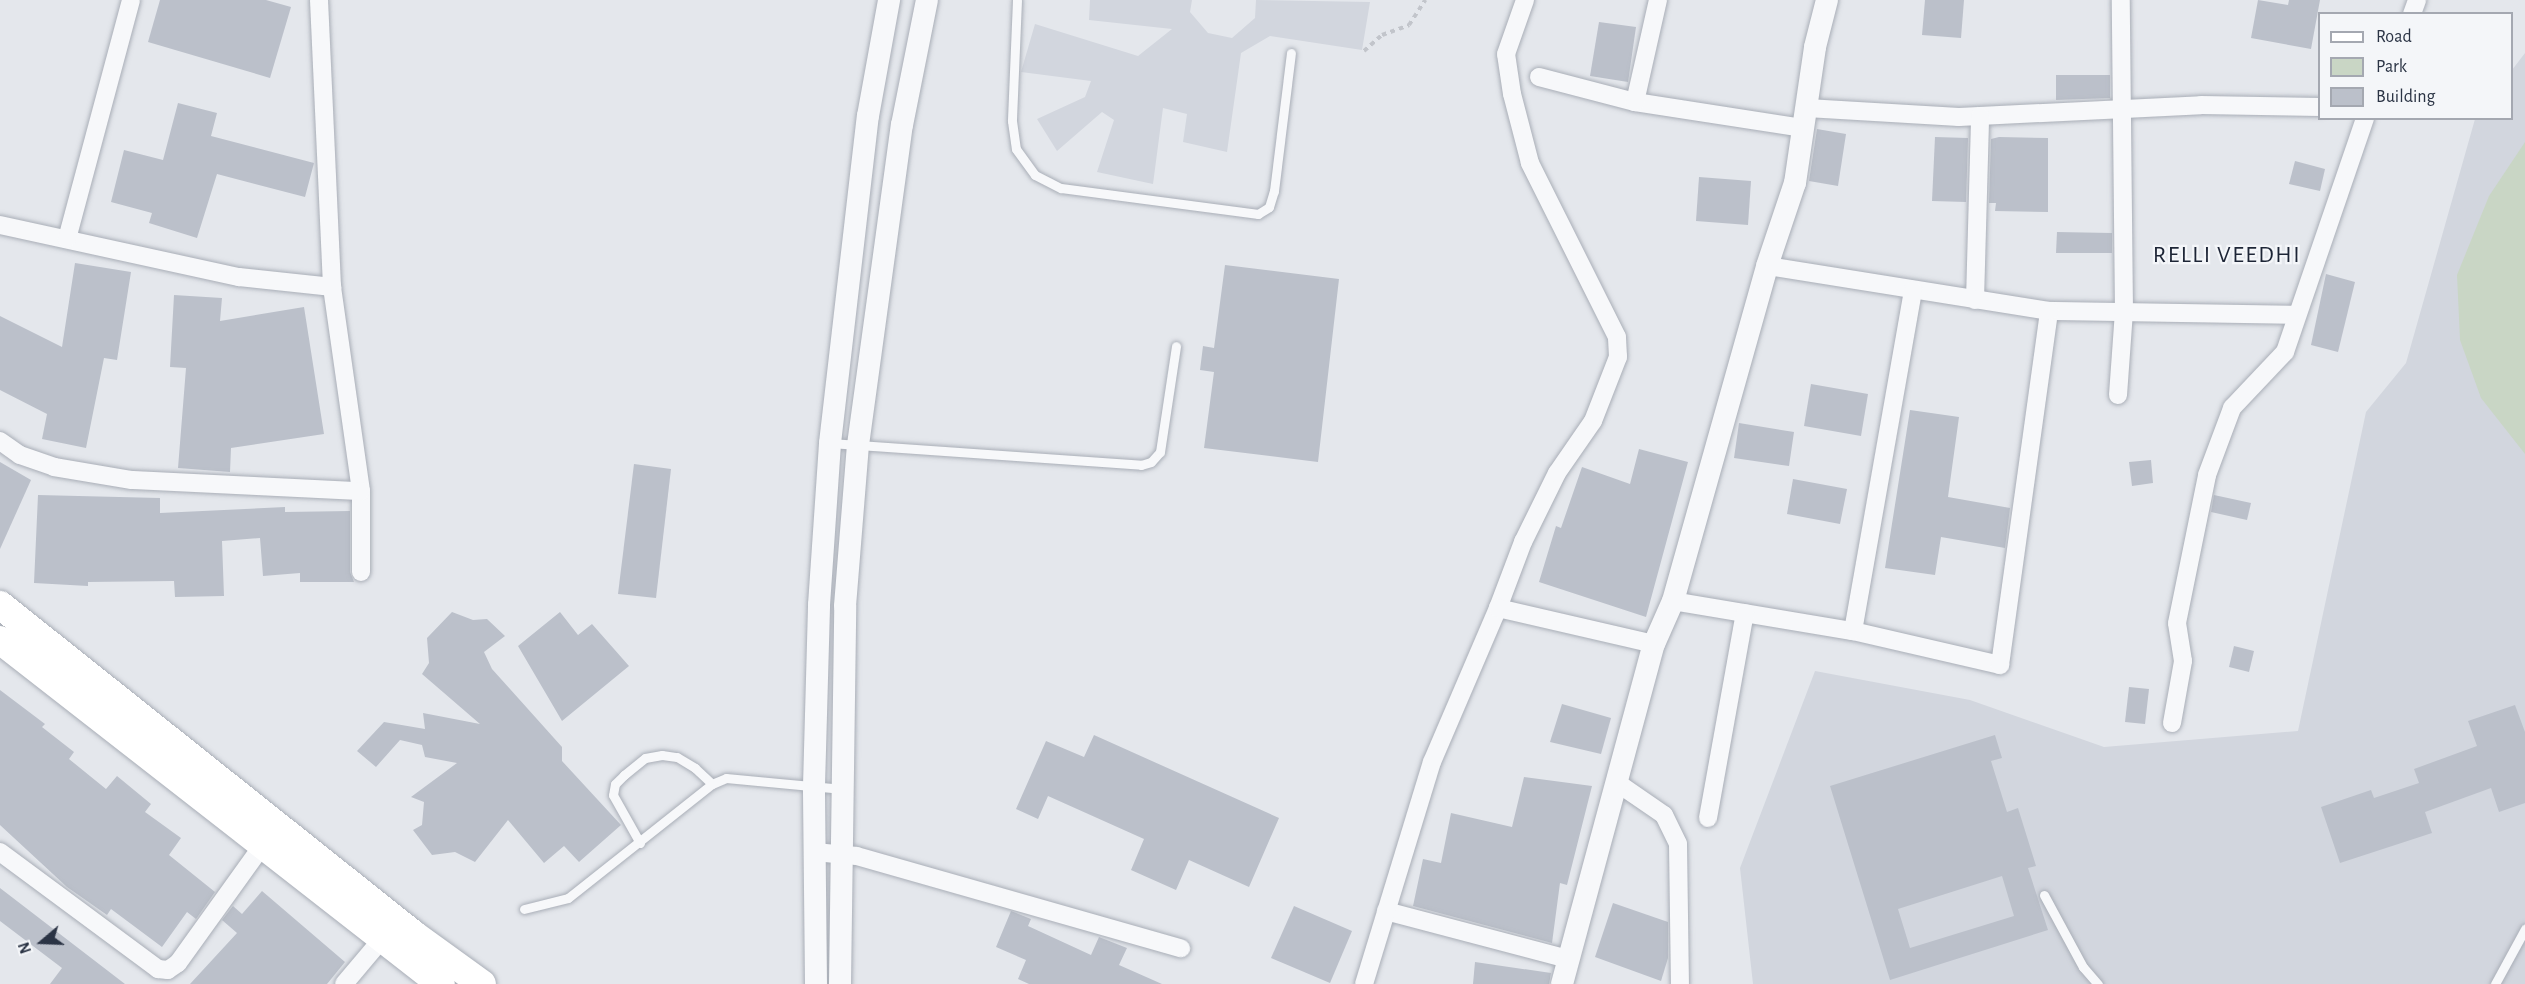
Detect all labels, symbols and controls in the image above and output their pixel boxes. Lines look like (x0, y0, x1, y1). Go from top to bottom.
legend (2318, 12, 2513, 120)
text: Road (2376, 28, 2412, 46)
text: Park (2376, 58, 2407, 76)
text: Building (2376, 88, 2435, 106)
district label: RELLI VEEDHI (2153, 242, 2301, 270)
north arrow (12, 912, 72, 972)
text: N (16, 940, 34, 956)

